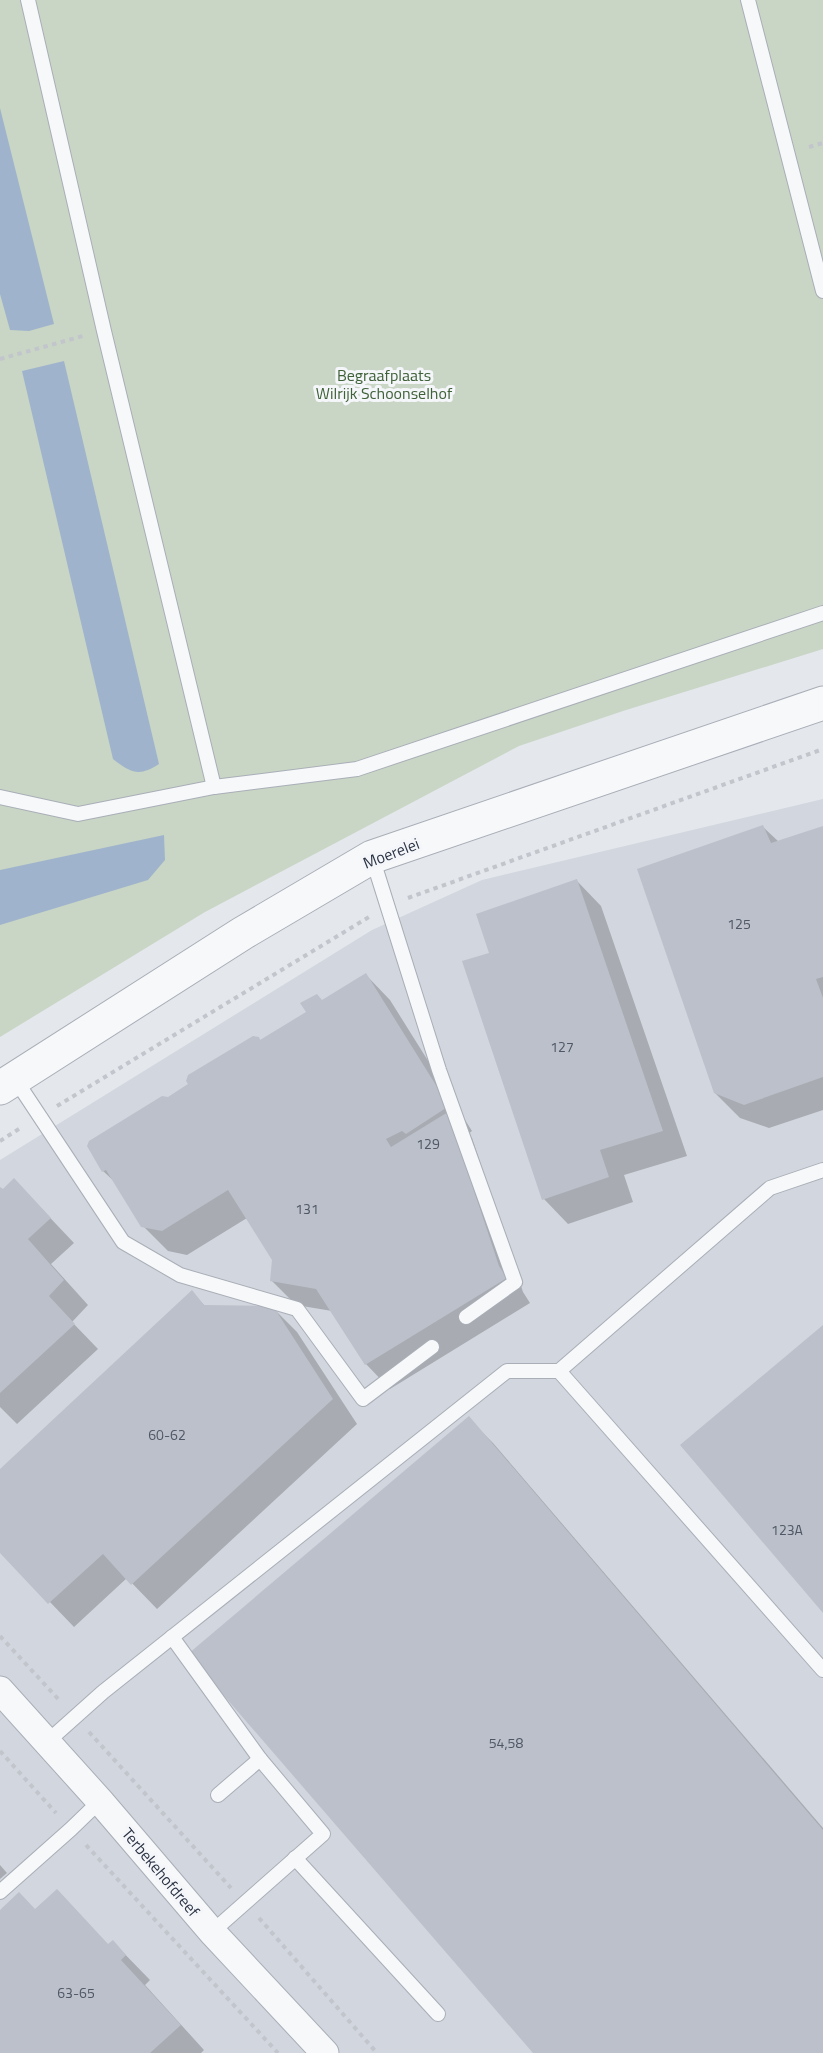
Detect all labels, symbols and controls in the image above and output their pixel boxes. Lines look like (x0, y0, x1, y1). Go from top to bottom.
park label: Begraafplaats Wilrijk Schoonselhof (316, 363, 453, 405)
street label: Moerelei (359, 831, 423, 875)
house number: 125 (727, 913, 751, 934)
house number: 127 (550, 1036, 574, 1057)
house number: 129 (416, 1133, 440, 1154)
house number: 131 (295, 1198, 319, 1219)
house number: 60-62 (148, 1424, 186, 1445)
house number: 123A (771, 1519, 804, 1540)
house number: 54,58 (489, 1732, 523, 1753)
street label: Terbekehofdreef (116, 1822, 206, 1922)
house number: 63-65 (57, 1982, 95, 2003)

